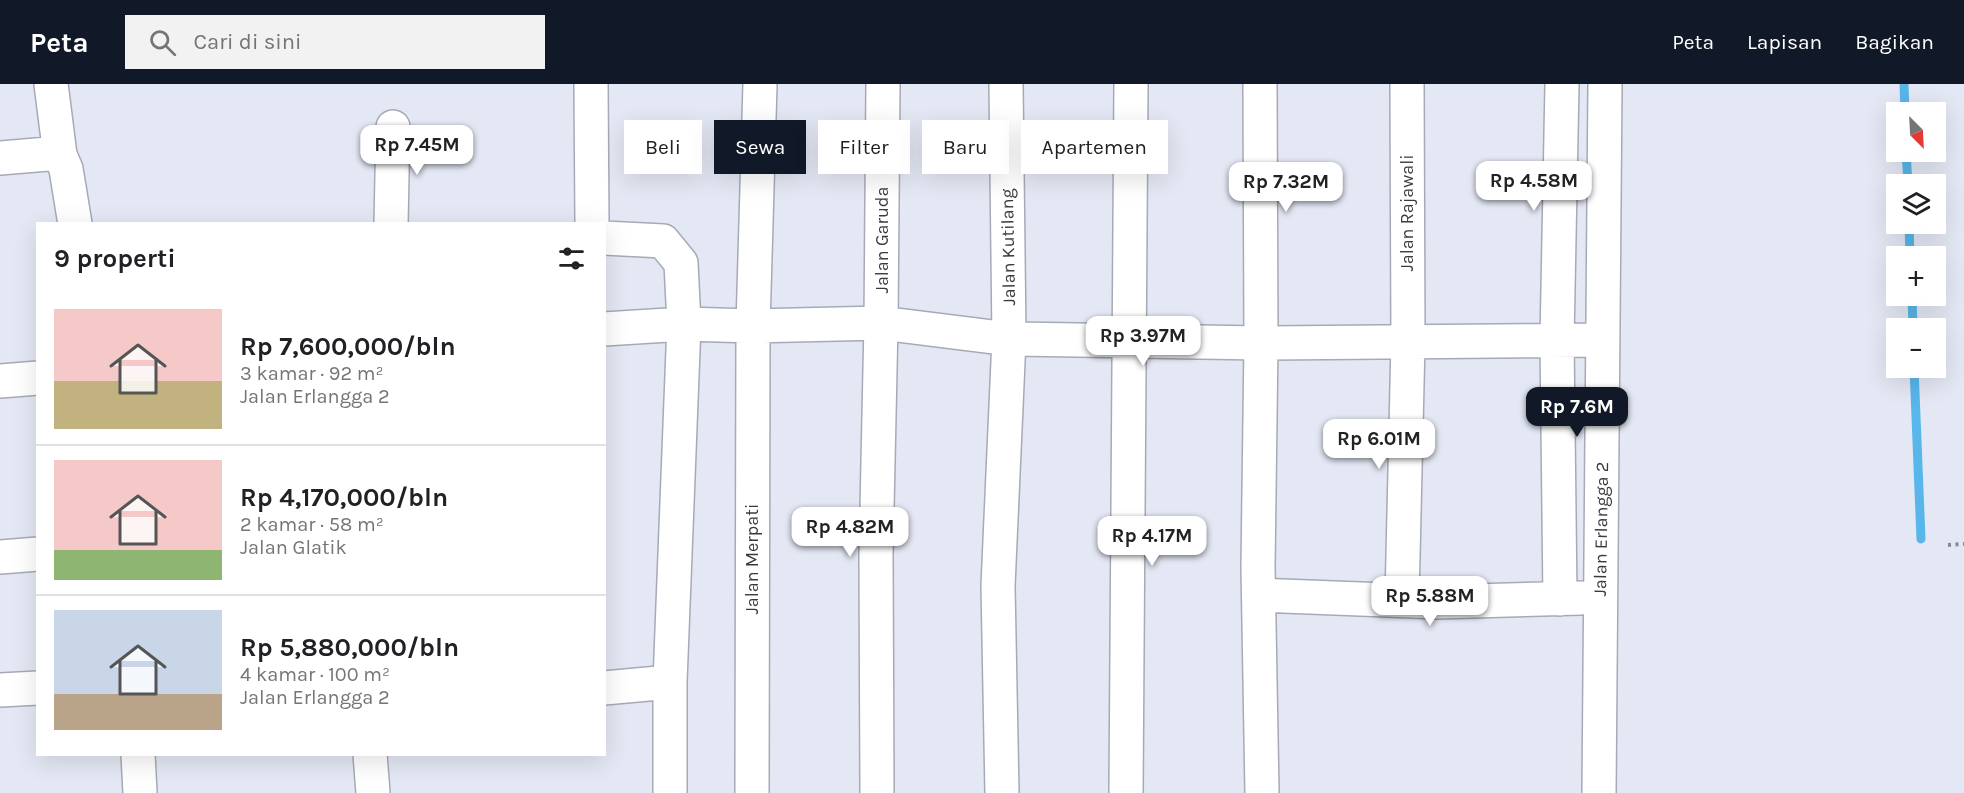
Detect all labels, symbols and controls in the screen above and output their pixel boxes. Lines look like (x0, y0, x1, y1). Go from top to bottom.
search box (125, 15, 545, 69)
text: Peta (30, 26, 89, 59)
icon: search (146, 26, 179, 59)
text: Cari di sini (194, 29, 302, 55)
text: Peta (1672, 30, 1714, 54)
text: Lapisan (1747, 30, 1822, 54)
text: Bagikan (1855, 30, 1934, 54)
north arrow (1886, 102, 1946, 162)
map controls (1886, 102, 1946, 378)
chip: Beli (624, 120, 702, 174)
chip: Sewa (714, 120, 806, 174)
chip: Filter (818, 120, 910, 174)
chip: Baru (922, 120, 1009, 174)
chip: Apartemen (1021, 120, 1168, 174)
pin: Rp 7.45M (355, 125, 479, 176)
text: Rp 7.45M (374, 133, 460, 156)
street label: Jalan Rajawali (1396, 154, 1418, 272)
pin: Rp 4.58M (1472, 161, 1596, 212)
pin: Rp 7.32M (1224, 162, 1348, 213)
text: Rp 4.58M (1490, 169, 1578, 192)
text: Rp 7.32M (1243, 170, 1329, 193)
button: layers (1886, 174, 1946, 234)
street label: Jalan Garuda (871, 187, 893, 293)
street label: Jalan Kutilang (996, 188, 1020, 306)
icon: filters (555, 242, 588, 275)
text: 9 properti (54, 243, 176, 274)
button: + (1886, 246, 1946, 306)
pin: Rp 3.97M (1081, 316, 1205, 367)
button: − (1886, 318, 1946, 378)
text: Rp 3.97M (1100, 324, 1186, 347)
text: Rp 7,600,000/bln (240, 331, 456, 362)
icon: home (102, 333, 174, 405)
text: 3 kamar · 92 m² (240, 362, 384, 385)
text: Jalan Erlangga 2 (240, 385, 390, 408)
pin: Rp 7.6M (1522, 387, 1632, 438)
text: Rp 7.6M (1540, 395, 1614, 418)
pin: Rp 6.01M (1317, 419, 1441, 470)
text: Rp 6.01M (1337, 427, 1421, 450)
street label: Jalan Erlangga 2 (1589, 461, 1613, 597)
text: Rp 4,170,000/bln (240, 482, 448, 513)
icon: home (102, 484, 174, 556)
street label: Jalan Merpati (741, 504, 763, 614)
pin: Rp 4.82M (788, 507, 912, 558)
text: 2 kamar · 58 m² (240, 513, 384, 536)
text: Rp 4.82M (806, 515, 894, 538)
pin: Rp 4.17M (1090, 516, 1214, 567)
text: Rp 4.17M (1112, 524, 1192, 547)
text: Jalan Glatik (240, 536, 347, 559)
pin: Rp 5.88M (1368, 576, 1492, 627)
text: Rp 5.88M (1385, 584, 1475, 607)
text: Rp 5,880,000/bln (240, 632, 459, 663)
icon: home (102, 634, 174, 706)
text: 4 kamar · 100 m² (240, 663, 390, 686)
text: Jalan Erlangga 2 (240, 686, 390, 709)

